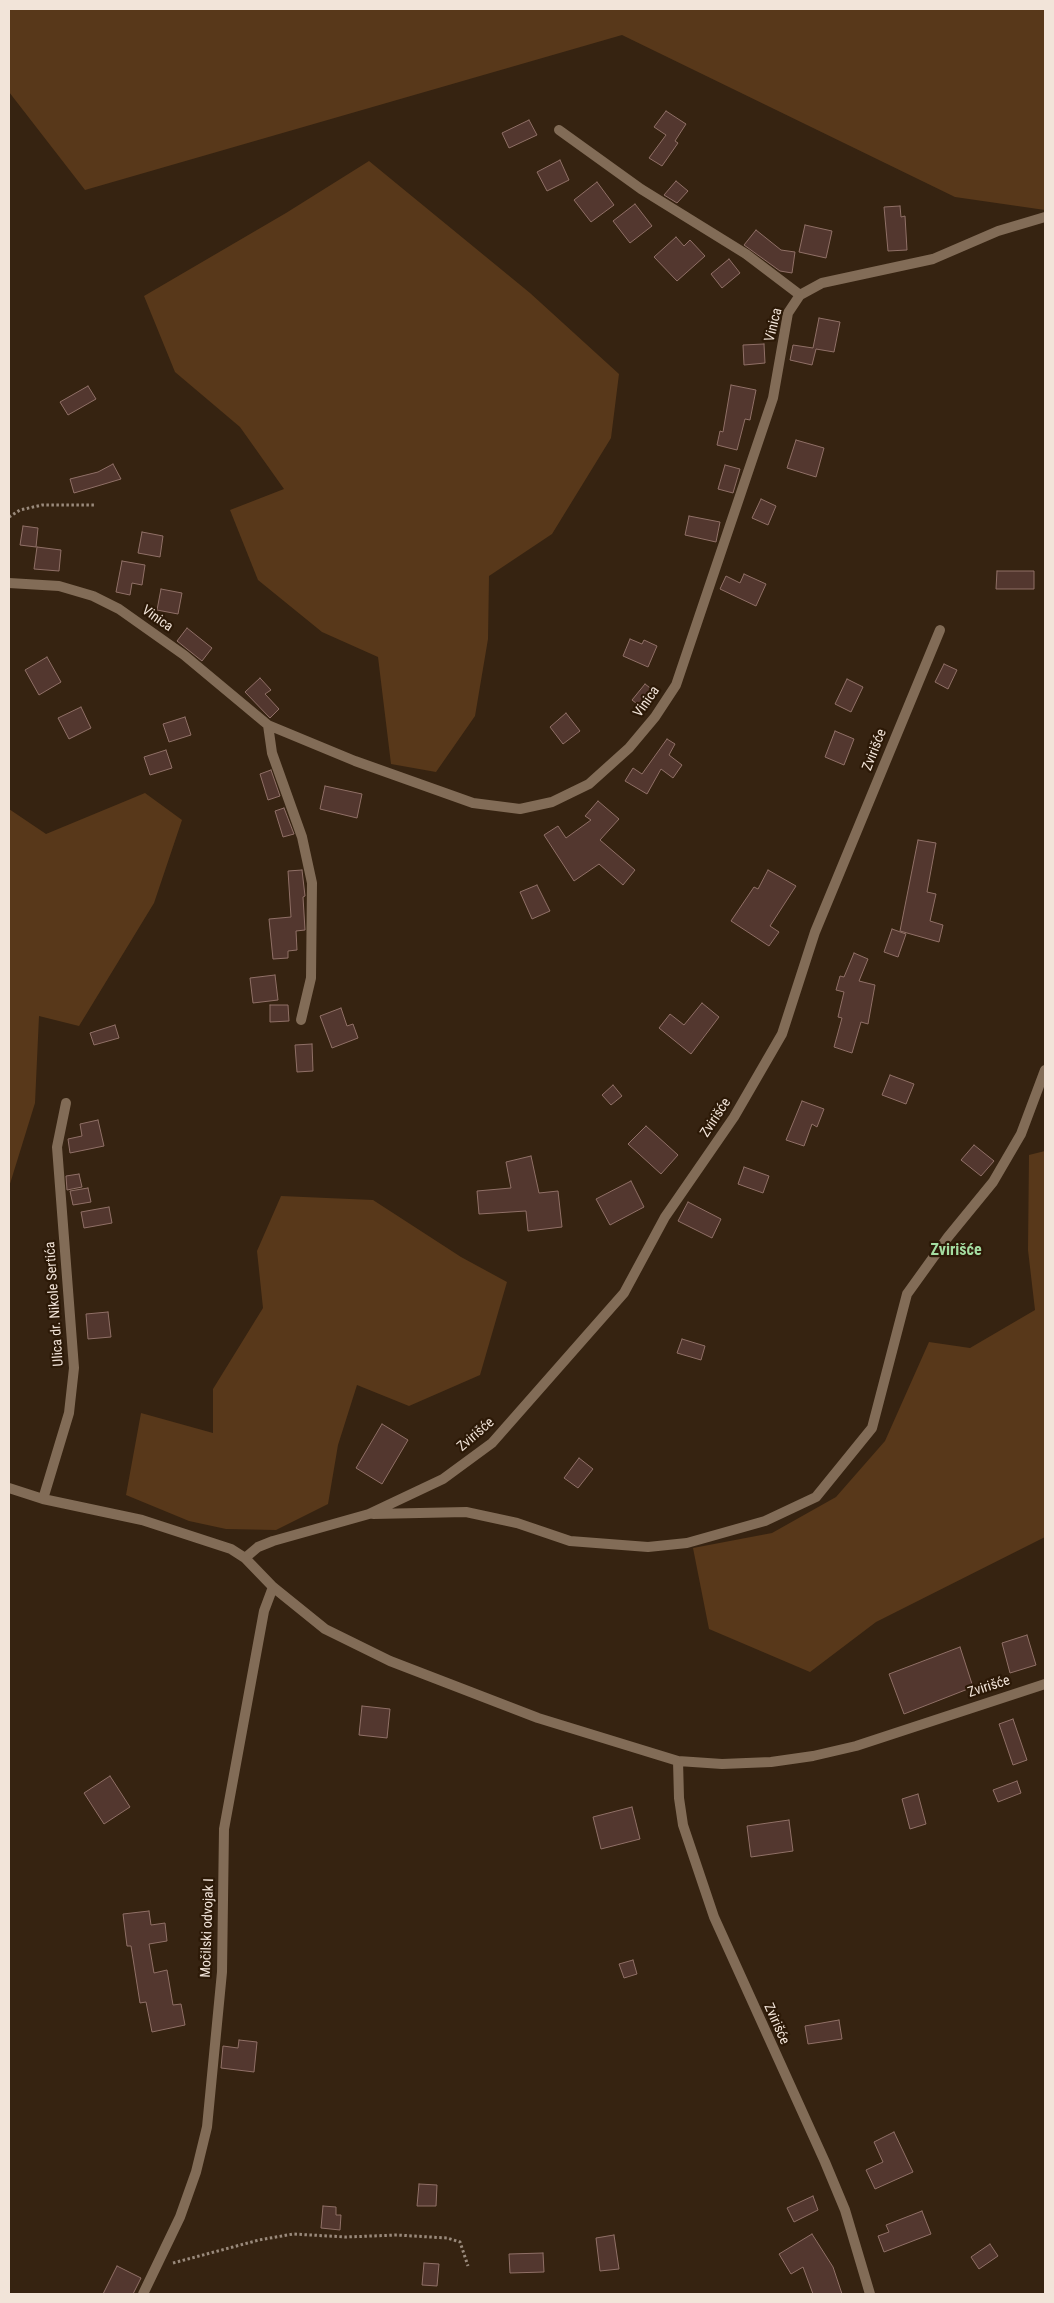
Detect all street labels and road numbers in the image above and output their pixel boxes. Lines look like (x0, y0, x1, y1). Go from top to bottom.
street label: Vinica (762, 306, 786, 344)
street label: Vinica (138, 602, 176, 636)
street label: Vinica (630, 683, 664, 721)
street label: Zvirišće (859, 727, 891, 773)
street label: Zvirišće (697, 1095, 735, 1141)
street label: Ulica dr. Nikole Sertića (42, 1241, 68, 1367)
street label: Zvirišće (454, 1414, 498, 1456)
street label: Zvirišće (966, 1672, 1012, 1702)
street label: Močilski odvojak I (198, 1878, 218, 1978)
street label: Zvirišće (760, 2001, 792, 2047)

